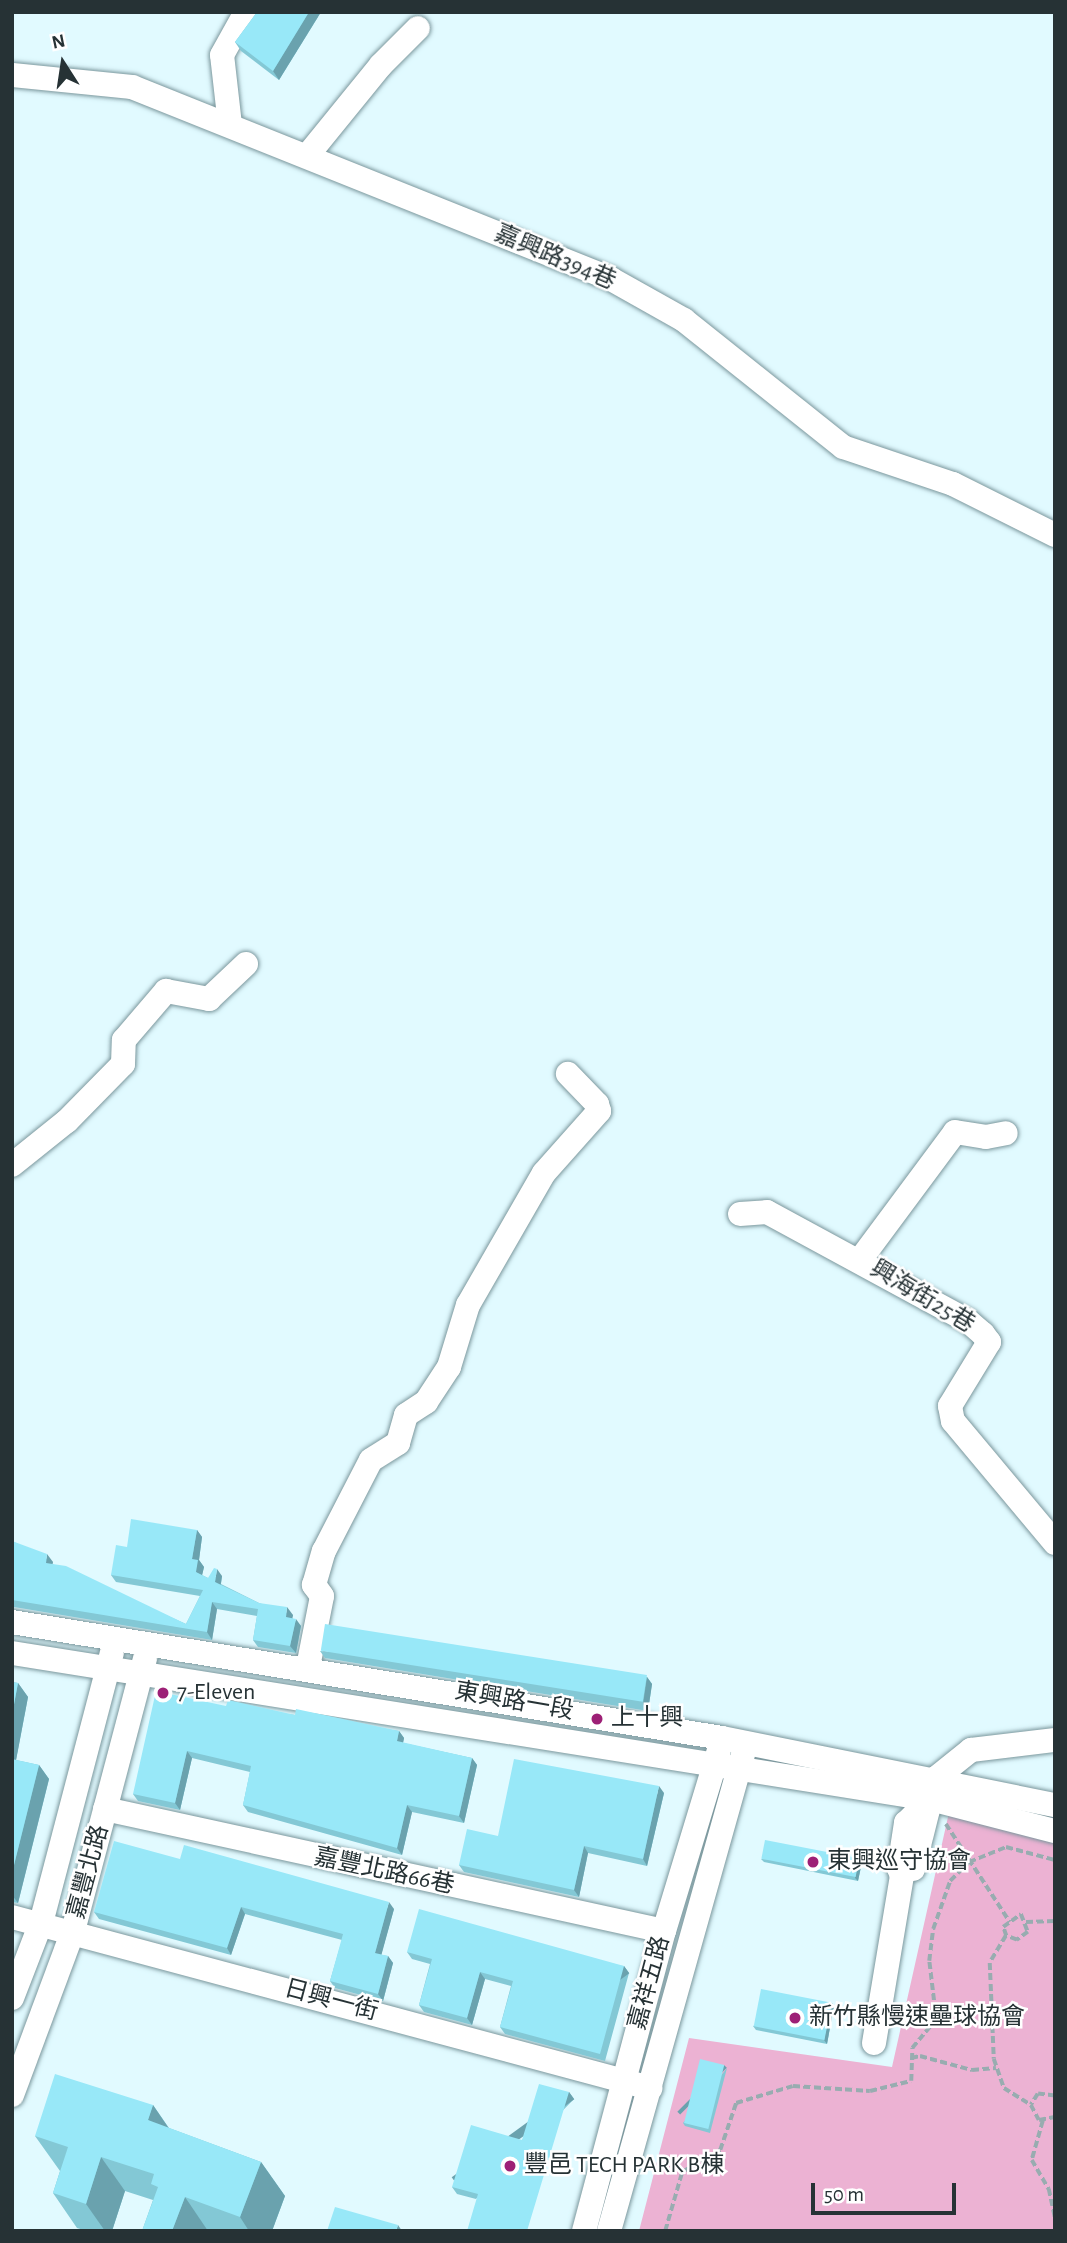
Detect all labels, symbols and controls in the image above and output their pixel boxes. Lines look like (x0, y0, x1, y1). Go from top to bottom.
north arrow (28, 28, 98, 98)
text: N (50, 31, 67, 53)
street label: 嘉興路394巷 (490, 220, 620, 296)
street label: 興海街25巷 (864, 1255, 980, 1339)
street label: 東興路一段 (452, 1677, 576, 1727)
place label: 7-Eleven (177, 1679, 255, 1707)
marker: 7-Eleven (155, 1685, 171, 1701)
place label: 上十興 (611, 1705, 683, 1733)
marker: 上十興 (589, 1711, 605, 1727)
street label: 嘉豐北路 (63, 1822, 115, 1922)
street label: 嘉豐北路66巷 (311, 1843, 457, 1901)
place label: 東興巡守協會 (827, 1848, 971, 1876)
marker: 東興巡守協會 (805, 1854, 821, 1870)
street label: 嘉祥五路 (624, 1933, 676, 2033)
street label: 日興一街 (281, 1975, 381, 2027)
place label: 新竹縣慢速壘球協會 (809, 2004, 1025, 2032)
marker: 新竹縣慢速壘球協會 (787, 2010, 803, 2026)
place label: 豐邑 TECH PARK B棟 (524, 2152, 724, 2180)
marker: 豐邑 TECH PARK B棟 (502, 2158, 518, 2174)
scale bar (815, 2170, 960, 2214)
text: 50 m (824, 2184, 864, 2205)

